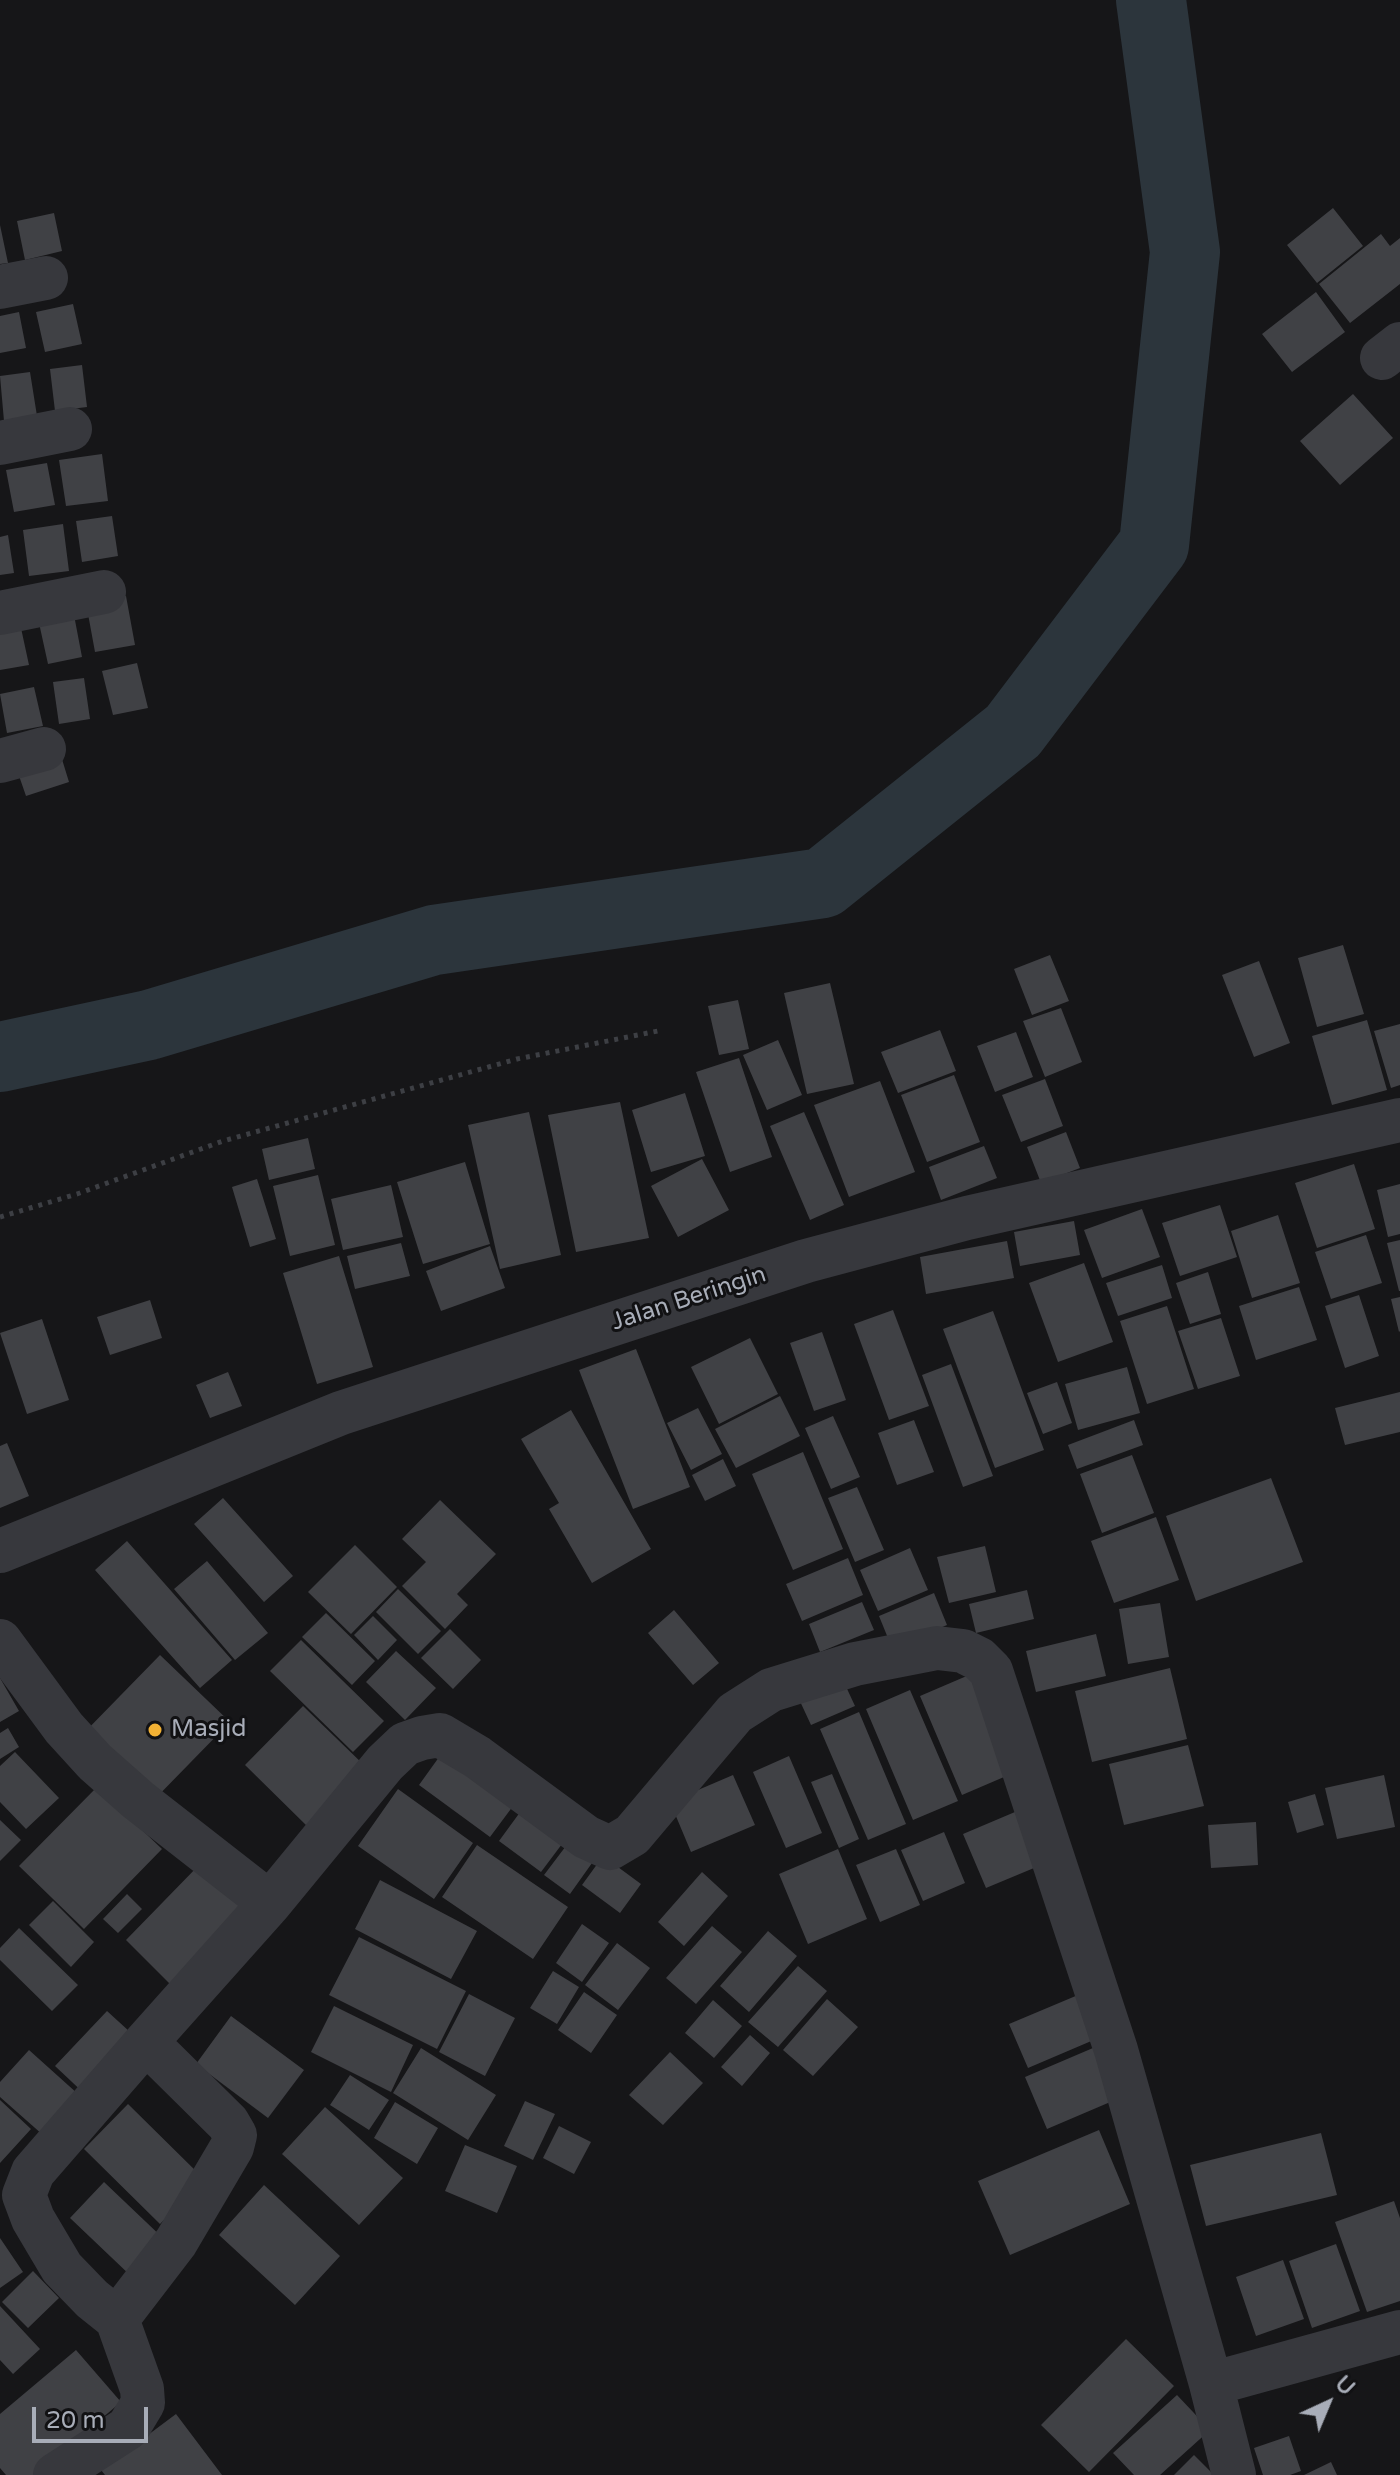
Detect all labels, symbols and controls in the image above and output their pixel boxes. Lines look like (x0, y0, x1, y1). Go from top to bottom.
street label: Jalan Beringin (608, 1260, 770, 1338)
place label: Masjid (171, 1716, 246, 1744)
marker: Masjid (146, 1721, 164, 1739)
north arrow (1288, 2363, 1368, 2443)
text: U (1330, 2371, 1360, 2401)
scale bar (36, 2391, 152, 2441)
text: 20 m (46, 2406, 104, 2435)

